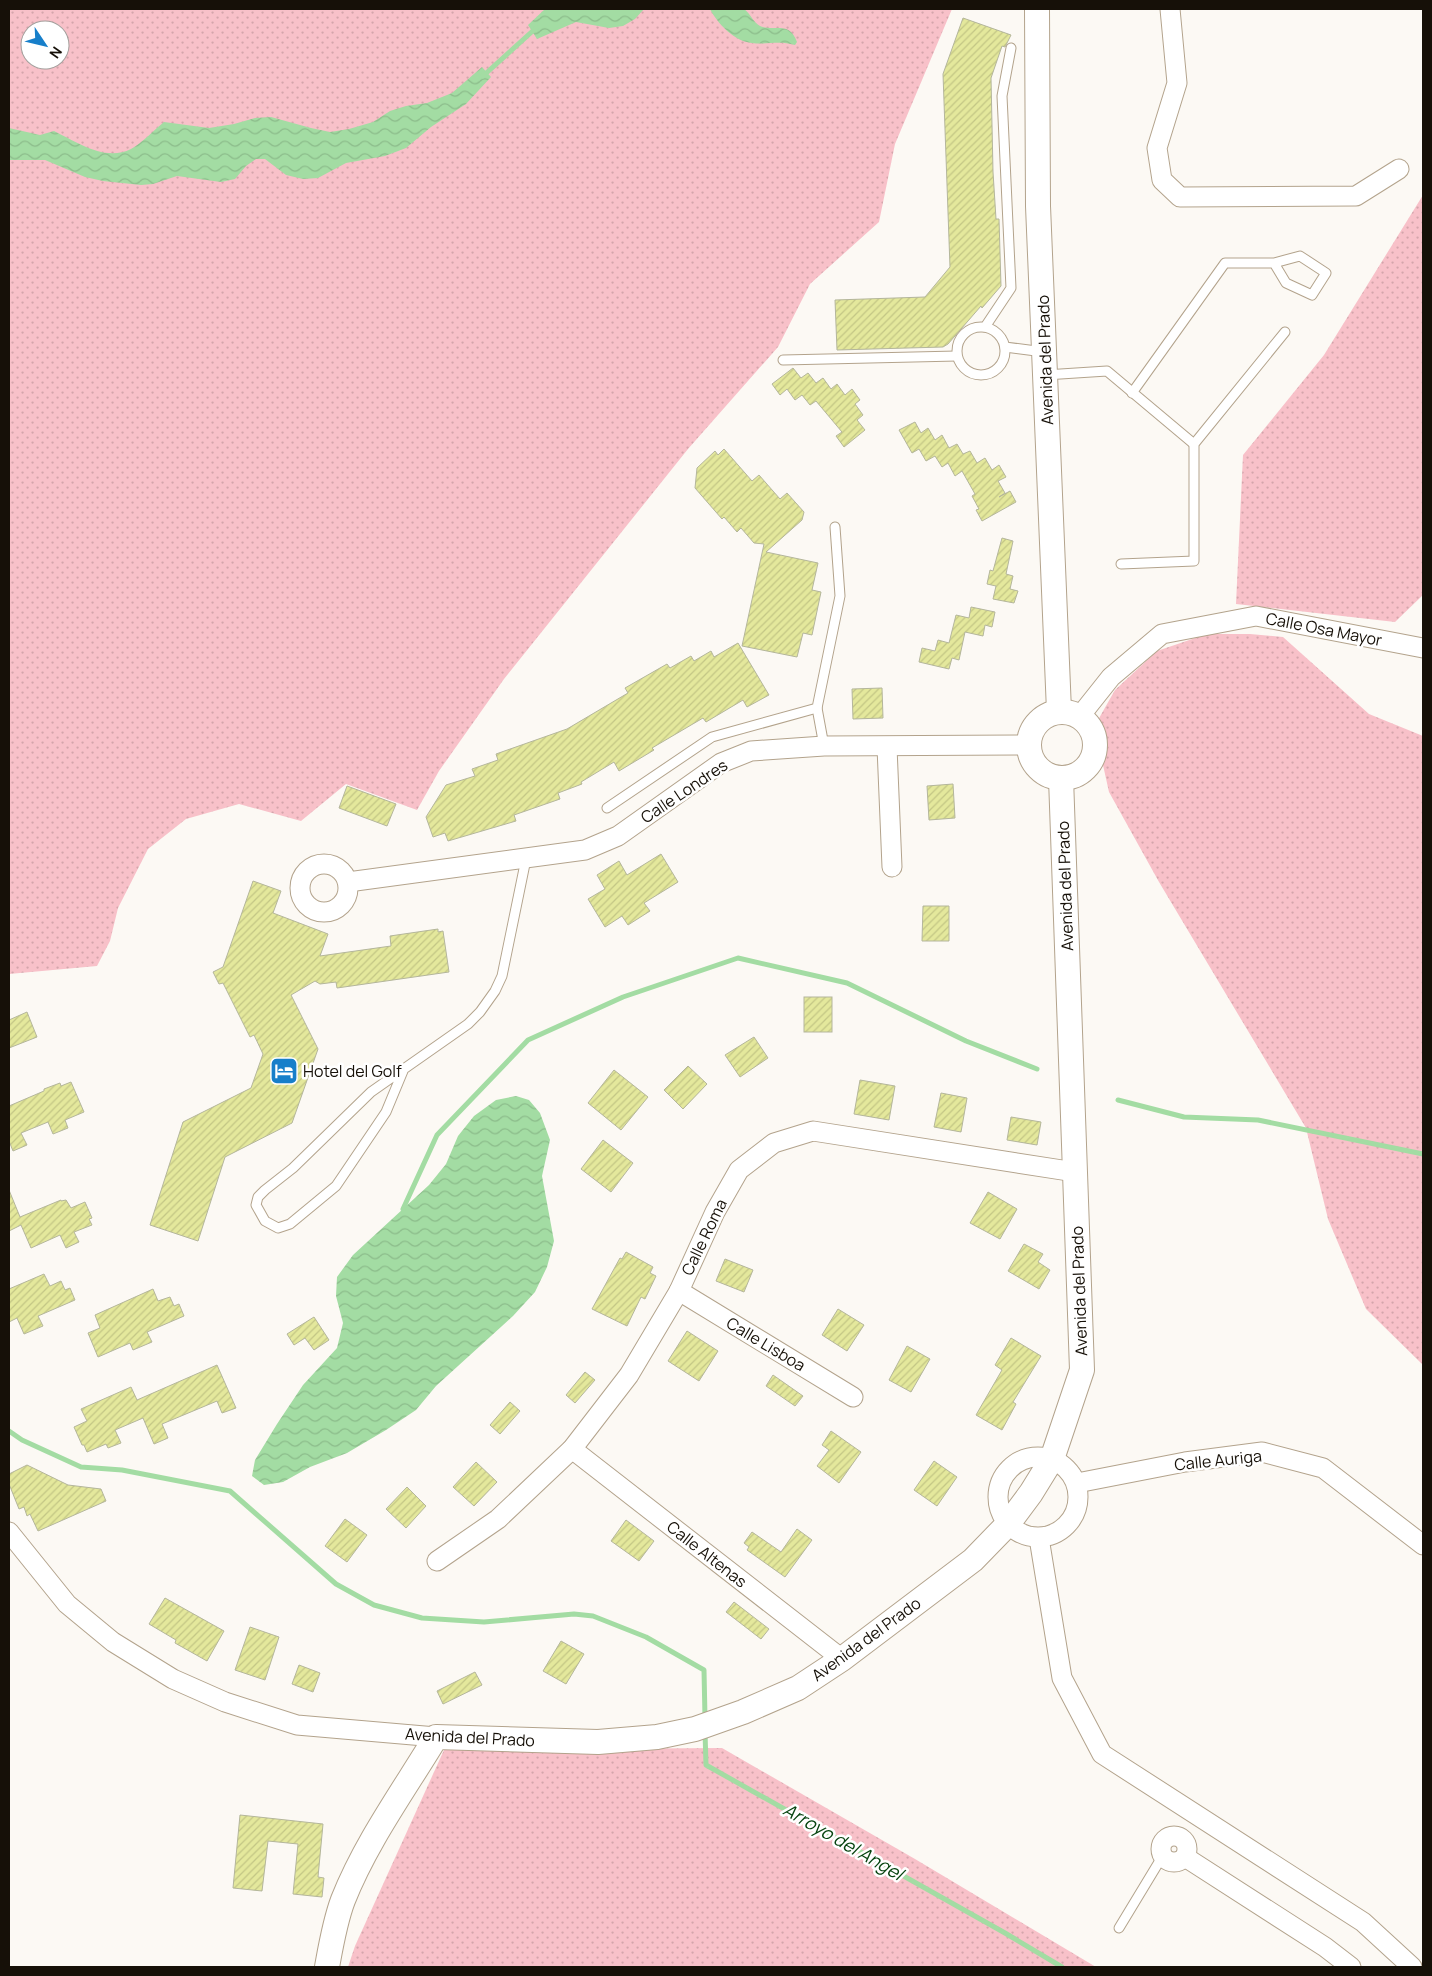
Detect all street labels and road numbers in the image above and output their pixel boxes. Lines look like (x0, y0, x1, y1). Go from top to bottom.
street label: Avenida del Prado (1032, 295, 1058, 425)
street label: Calle Osa Mayor (1264, 607, 1384, 651)
street label: Calle Londres (636, 754, 732, 828)
street label: Avenida del Prado (1052, 821, 1078, 951)
street label: Calle Roma (676, 1195, 732, 1279)
street label: Avenida del Prado (1066, 1226, 1092, 1356)
street label: Calle Lisboa (722, 1312, 810, 1376)
street label: Calle Auriga (1173, 1444, 1263, 1476)
street label: Calle Altenas (662, 1516, 752, 1592)
street label: Avenida del Prado (807, 1592, 925, 1686)
street label: Avenida del Prado (405, 1723, 535, 1751)

